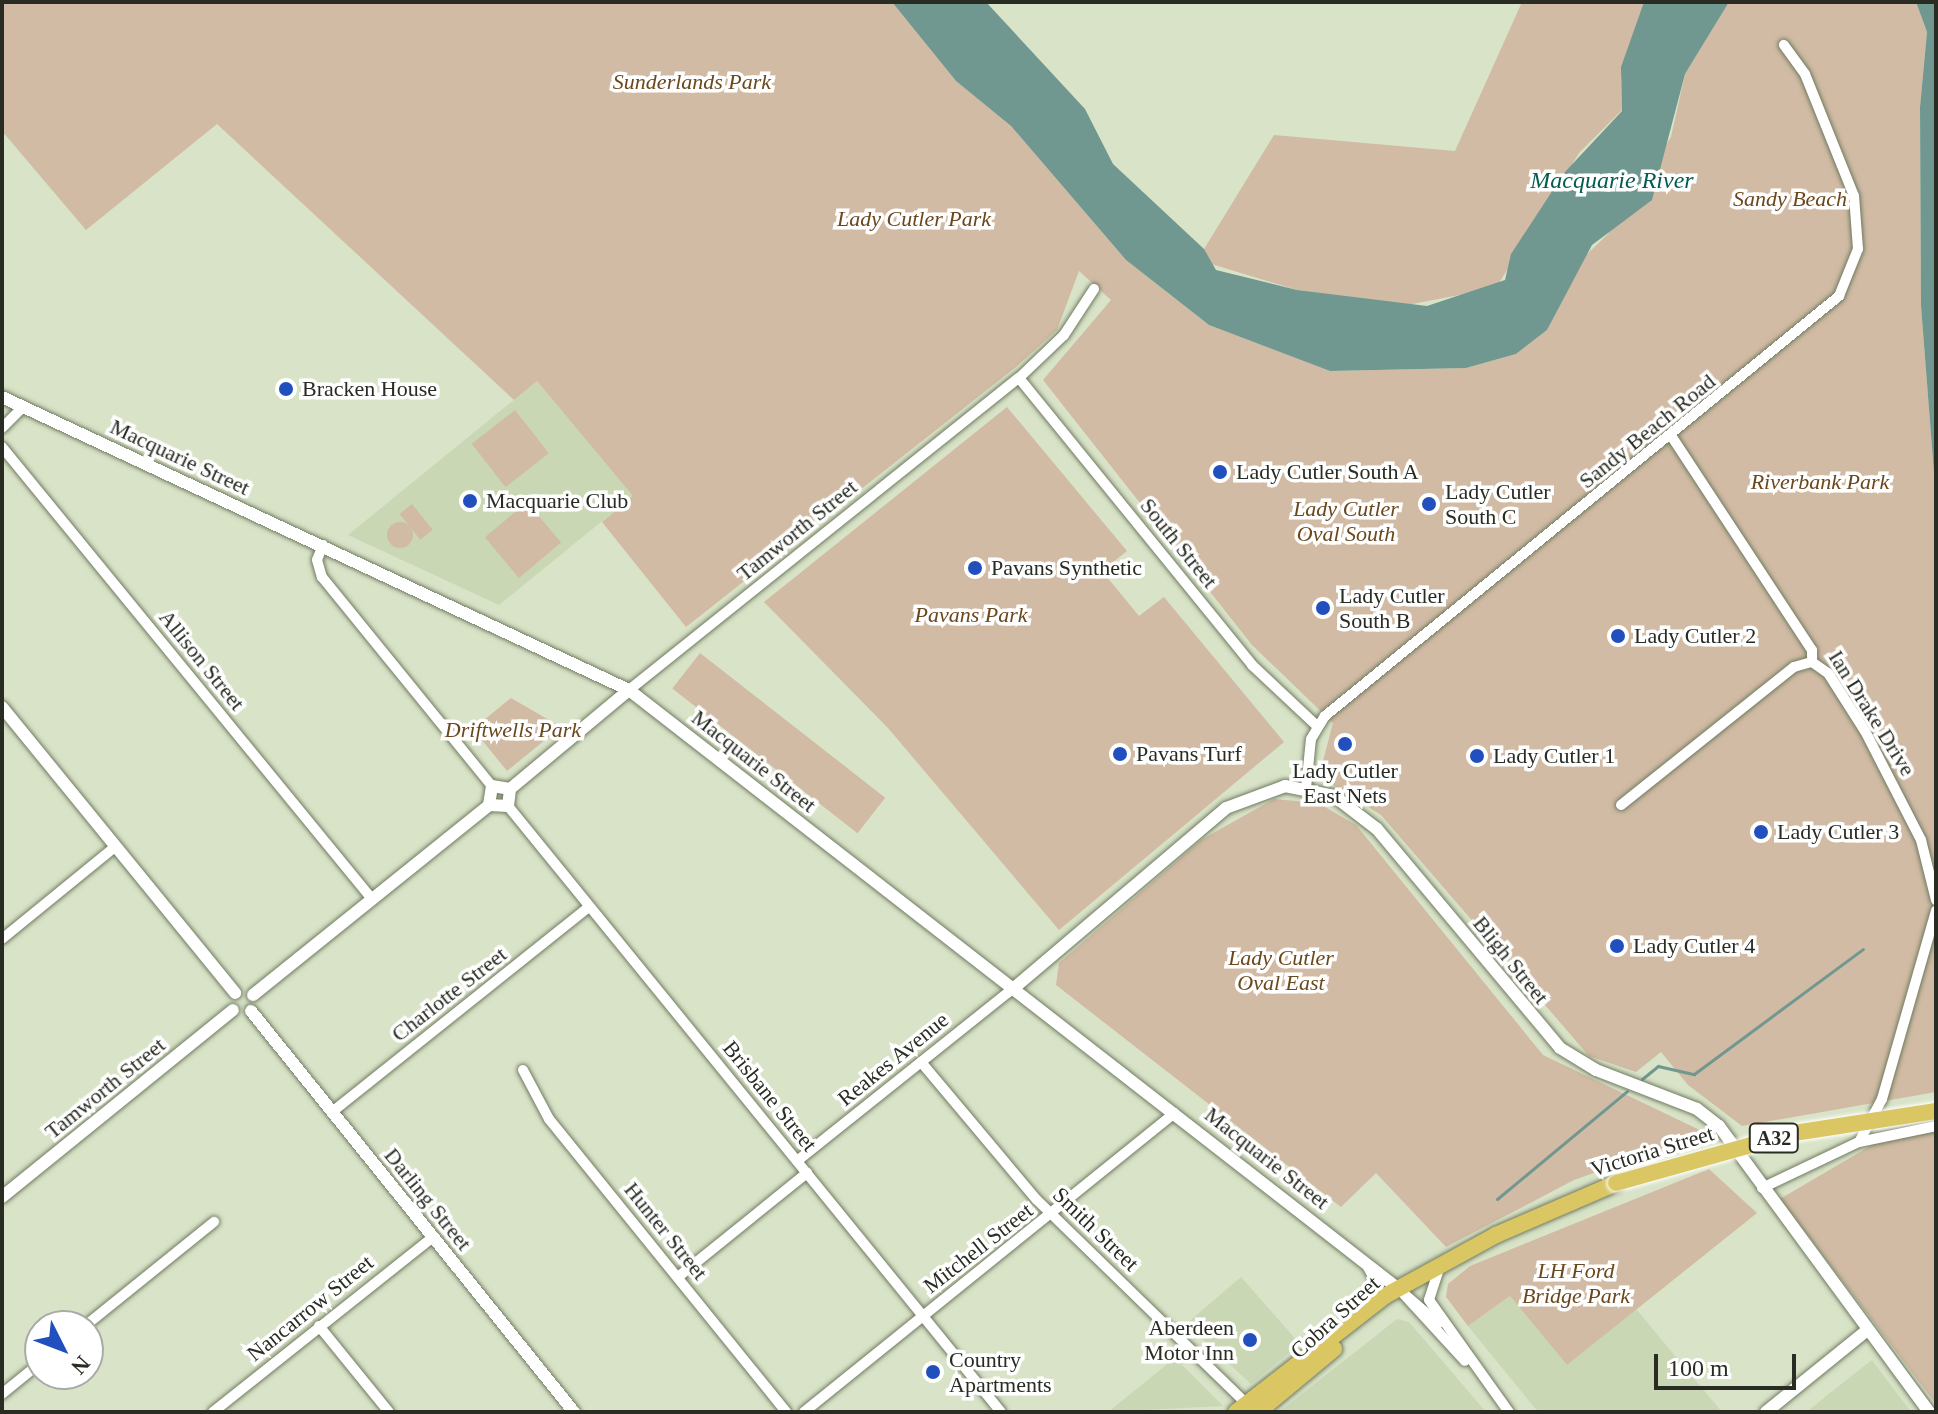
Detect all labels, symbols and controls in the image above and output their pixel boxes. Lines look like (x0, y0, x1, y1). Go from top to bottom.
park label: Sunderlands Park (613, 69, 771, 95)
water label: Macquarie River (1530, 167, 1694, 195)
park label: Sandy Beach (1733, 186, 1847, 212)
park label: Lady Cutler Park (837, 206, 991, 232)
street label: Sandy Beach Road (1574, 368, 1720, 494)
place label: Bracken House (302, 376, 437, 402)
marker: Bracken House (277, 380, 295, 398)
street label: Macquarie Street (106, 413, 254, 501)
place label: Lady Cutler South A (1236, 459, 1420, 485)
marker: Lady Cutler South A (1211, 463, 1229, 481)
park label: Riverbank Park (1751, 469, 1889, 495)
street label: Tamworth Street (732, 474, 862, 586)
place label: Lady Cutler South C (1445, 478, 1551, 530)
place label: Macquarie Club (486, 488, 628, 514)
marker: Macquarie Club (461, 492, 479, 510)
street label: South Street (1135, 493, 1223, 593)
park label: Lady Cutler Oval South (1293, 495, 1399, 546)
marker: Lady Cutler South C (1420, 495, 1438, 513)
place label: Pavans Synthetic (991, 555, 1142, 581)
marker: Pavans Synthetic (966, 559, 984, 577)
place label: Lady Cutler South B (1339, 582, 1445, 634)
marker: Lady Cutler South B (1314, 599, 1332, 617)
park label: Pavans Park (914, 602, 1028, 628)
street label: Allison Street (153, 604, 251, 716)
place label: Lady Cutler 2 (1634, 623, 1756, 649)
marker: Lady Cutler 2 (1609, 627, 1627, 645)
street label: Ian Drake Drive (1823, 645, 1921, 781)
street label: Macquarie Street (686, 704, 822, 818)
park label: Driftwells Park (445, 717, 581, 743)
marker: Lady Cutler East Nets (1336, 735, 1354, 753)
place label: Pavans Turf (1136, 741, 1242, 767)
place label: Lady Cutler 1 (1493, 743, 1615, 769)
marker: Pavans Turf (1111, 745, 1129, 763)
marker: Lady Cutler 1 (1468, 747, 1486, 765)
place label: Lady Cutler East Nets (1292, 757, 1398, 808)
place label: Lady Cutler 3 (1777, 819, 1899, 845)
marker: Lady Cutler 3 (1752, 823, 1770, 841)
street label: Bligh Street (1467, 911, 1555, 1009)
place label: Lady Cutler 4 (1633, 933, 1755, 959)
marker: Lady Cutler 4 (1608, 937, 1626, 955)
street label: Charlotte Street (386, 941, 512, 1047)
park label: Lady Cutler Oval East (1228, 944, 1334, 996)
street label: Reakes Avenue (832, 1006, 954, 1112)
street label: Tamworth Street (40, 1032, 170, 1144)
street label: Brisbane Street (717, 1035, 823, 1157)
street label: Macquarie Street (1199, 1101, 1335, 1215)
street label: Victoria Street (1587, 1120, 1717, 1182)
road number: A32 (1748, 1122, 1800, 1154)
street label: Darling Street (379, 1143, 477, 1255)
street label: Hunter Street (619, 1177, 713, 1285)
street label: Smith Street (1047, 1182, 1145, 1276)
street label: Mitchell Street (918, 1197, 1038, 1299)
street label: Nancarrow Street (242, 1249, 378, 1367)
park label: LH Ford Bridge Park (1522, 1257, 1630, 1308)
street label: Cobra Street (1285, 1270, 1385, 1364)
north arrow (24, 1310, 104, 1390)
place label: Aberdeen Motor Inn (1144, 1314, 1234, 1366)
marker: Aberdeen Motor Inn (1241, 1331, 1259, 1349)
scale bar (1658, 1338, 1800, 1388)
place label: Country Apartments (949, 1346, 1052, 1398)
text: N (66, 1351, 95, 1379)
text: 100 m (1668, 1355, 1729, 1381)
marker: Country Apartments (924, 1363, 942, 1381)

